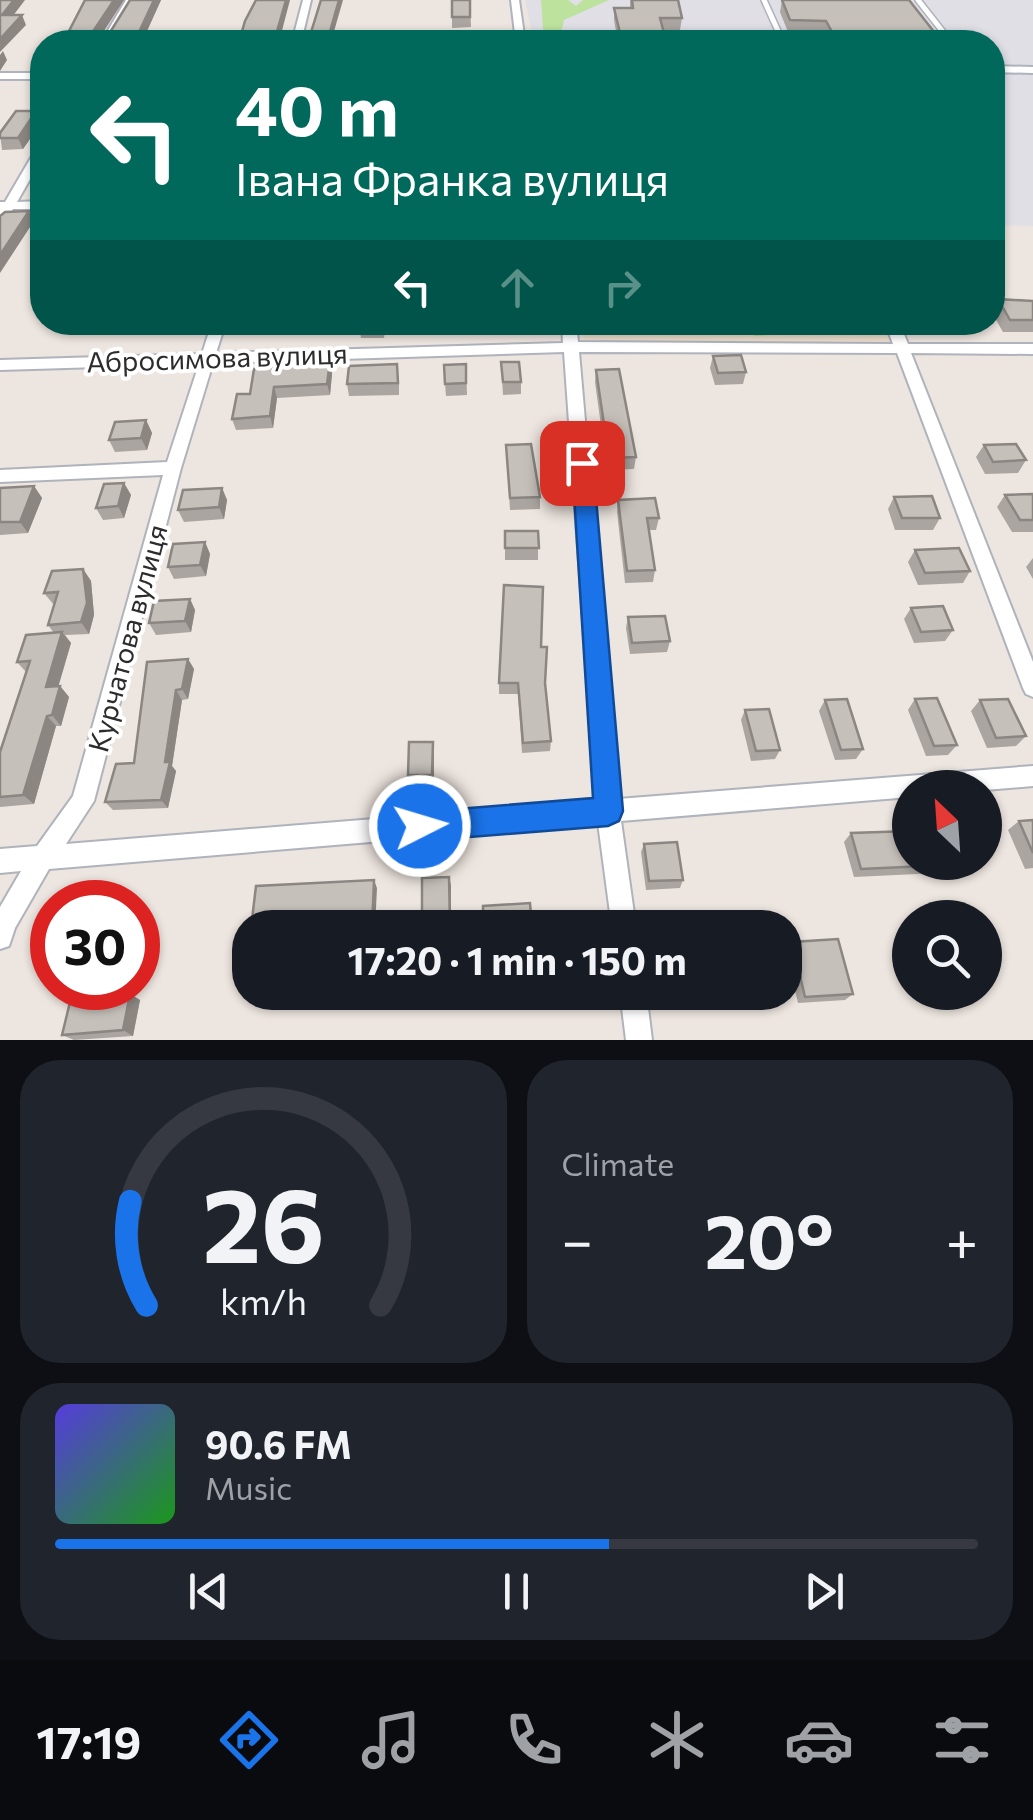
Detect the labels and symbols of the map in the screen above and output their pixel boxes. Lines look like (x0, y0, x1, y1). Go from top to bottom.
street label: Абросимова вулиця (86, 335, 348, 379)
pin (540, 421, 625, 506)
street label: Курчатова вулиця (80, 521, 174, 755)
north arrow (892, 770, 1002, 880)
position arrow (368, 774, 472, 878)
speed limit sign: 30 (30, 880, 160, 1010)

